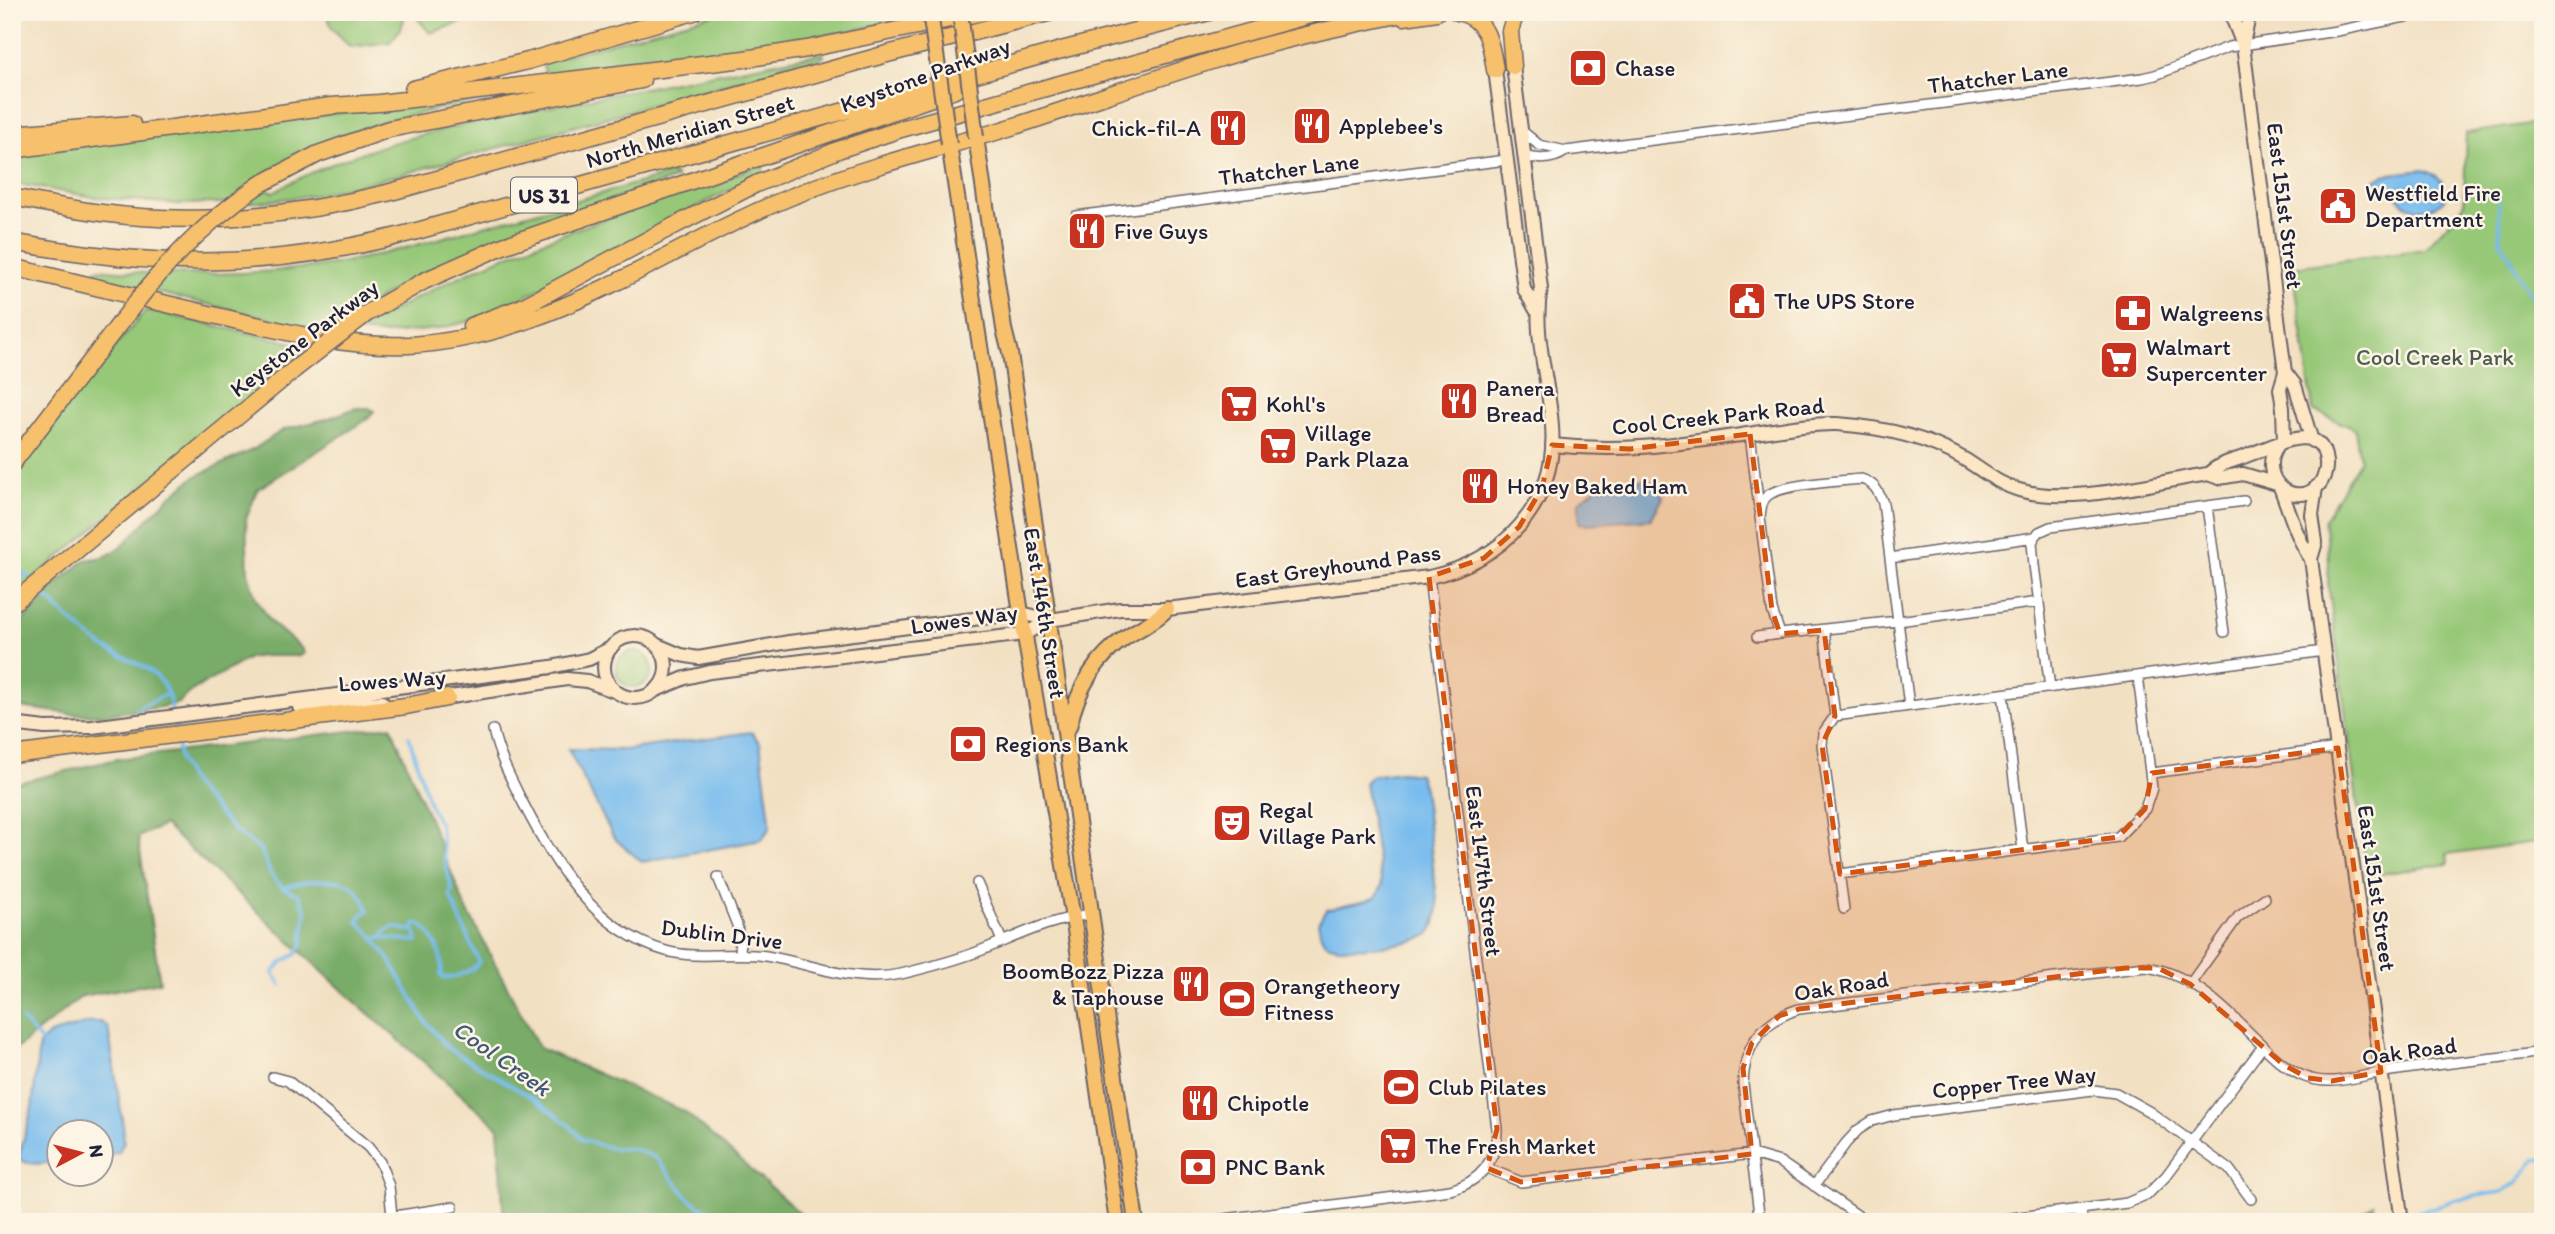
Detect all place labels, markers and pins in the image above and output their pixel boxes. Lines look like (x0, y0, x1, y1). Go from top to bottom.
bank icon: Chase (1567, 47, 1609, 89)
place label: Chase (1615, 54, 1675, 82)
restaurant icon: Applebee's (1291, 105, 1333, 147)
restaurant icon: Chick-fil-A (1207, 107, 1249, 149)
place label: Applebee's (1339, 112, 1443, 140)
place label: Chick-fil-A (1091, 114, 1201, 142)
place label: Westfield Fire Department (2365, 179, 2501, 233)
public building icon: Westfield Fire Department (2317, 185, 2359, 227)
restaurant icon: Five Guys (1066, 210, 1108, 252)
place label: Five Guys (1114, 217, 1208, 245)
public building icon: The UPS Store (1726, 280, 1768, 322)
place label: The UPS Store (1774, 287, 1915, 315)
pharmacy icon: Walgreens (2112, 292, 2154, 334)
place label: Walgreens (2160, 299, 2263, 327)
place label: Walmart Supercenter (2146, 333, 2267, 387)
supermarket icon: Walmart Supercenter (2098, 339, 2140, 381)
place label: Panera Bread (1486, 374, 1555, 428)
restaurant icon: Panera Bread (1438, 380, 1480, 422)
supermarket icon: Kohl's (1218, 383, 1260, 425)
place label: Kohl's (1266, 390, 1326, 418)
place label: Village Park Plaza (1305, 419, 1409, 473)
supermarket icon: Village Park Plaza (1257, 425, 1299, 467)
restaurant icon: Honey Baked Ham (1459, 465, 1501, 507)
place label: Honey Baked Ham (1507, 472, 1688, 500)
bank icon: Regions Bank (947, 723, 989, 765)
place label: Regions Bank (995, 730, 1129, 758)
place label: Regal Village Park (1259, 796, 1376, 850)
theatre icon: Regal Village Park (1211, 802, 1253, 844)
place label: BoomBozz Pizza & Taphouse (1002, 957, 1164, 1011)
restaurant icon: BoomBozz Pizza & Taphouse (1170, 963, 1212, 1005)
place label: Orangetheory Fitness (1264, 972, 1400, 1026)
sports icon: Orangetheory Fitness (1216, 978, 1258, 1020)
sports icon: Club Pilates (1380, 1066, 1422, 1108)
place label: Club Pilates (1428, 1073, 1546, 1101)
restaurant icon: Chipotle (1179, 1082, 1221, 1124)
place label: Chipotle (1227, 1089, 1309, 1117)
supermarket icon: The Fresh Market (1377, 1125, 1419, 1167)
place label: The Fresh Market (1425, 1132, 1596, 1160)
bank icon: PNC Bank (1177, 1146, 1219, 1188)
place label: PNC Bank (1225, 1153, 1325, 1181)

